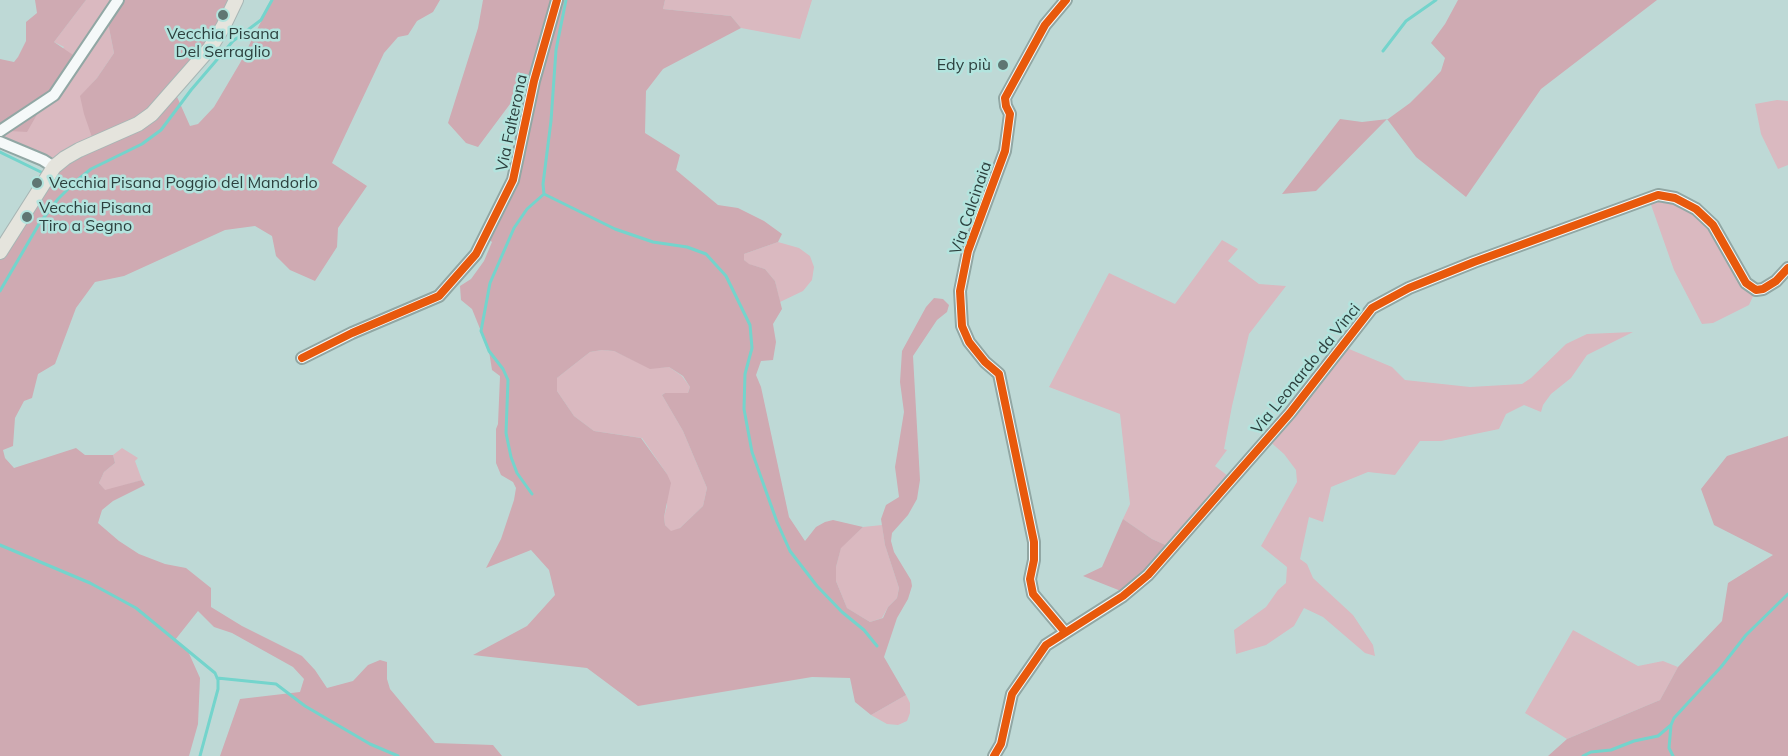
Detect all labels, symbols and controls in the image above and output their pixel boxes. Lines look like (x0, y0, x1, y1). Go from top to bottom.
marker: Vecchia Pisana Del Serraglio (216, 8, 230, 22)
place label: Vecchia Pisana Del Serraglio (167, 24, 279, 62)
place label: Edy più (937, 55, 991, 75)
marker: Edy più (996, 58, 1010, 72)
street label: Via Falterona (492, 73, 532, 173)
street label: Via Calcinaia (946, 159, 996, 257)
place label: Vecchia Pisana Poggio del Mandorlo (49, 173, 318, 193)
marker: Vecchia Pisana Poggio del Mandorlo (30, 176, 44, 190)
place label: Vecchia Pisana Tiro a Segno (39, 198, 151, 236)
marker: Vecchia Pisana Tiro a Segno (20, 210, 34, 224)
street label: Via Leonardo da Vinci (1247, 300, 1365, 438)

